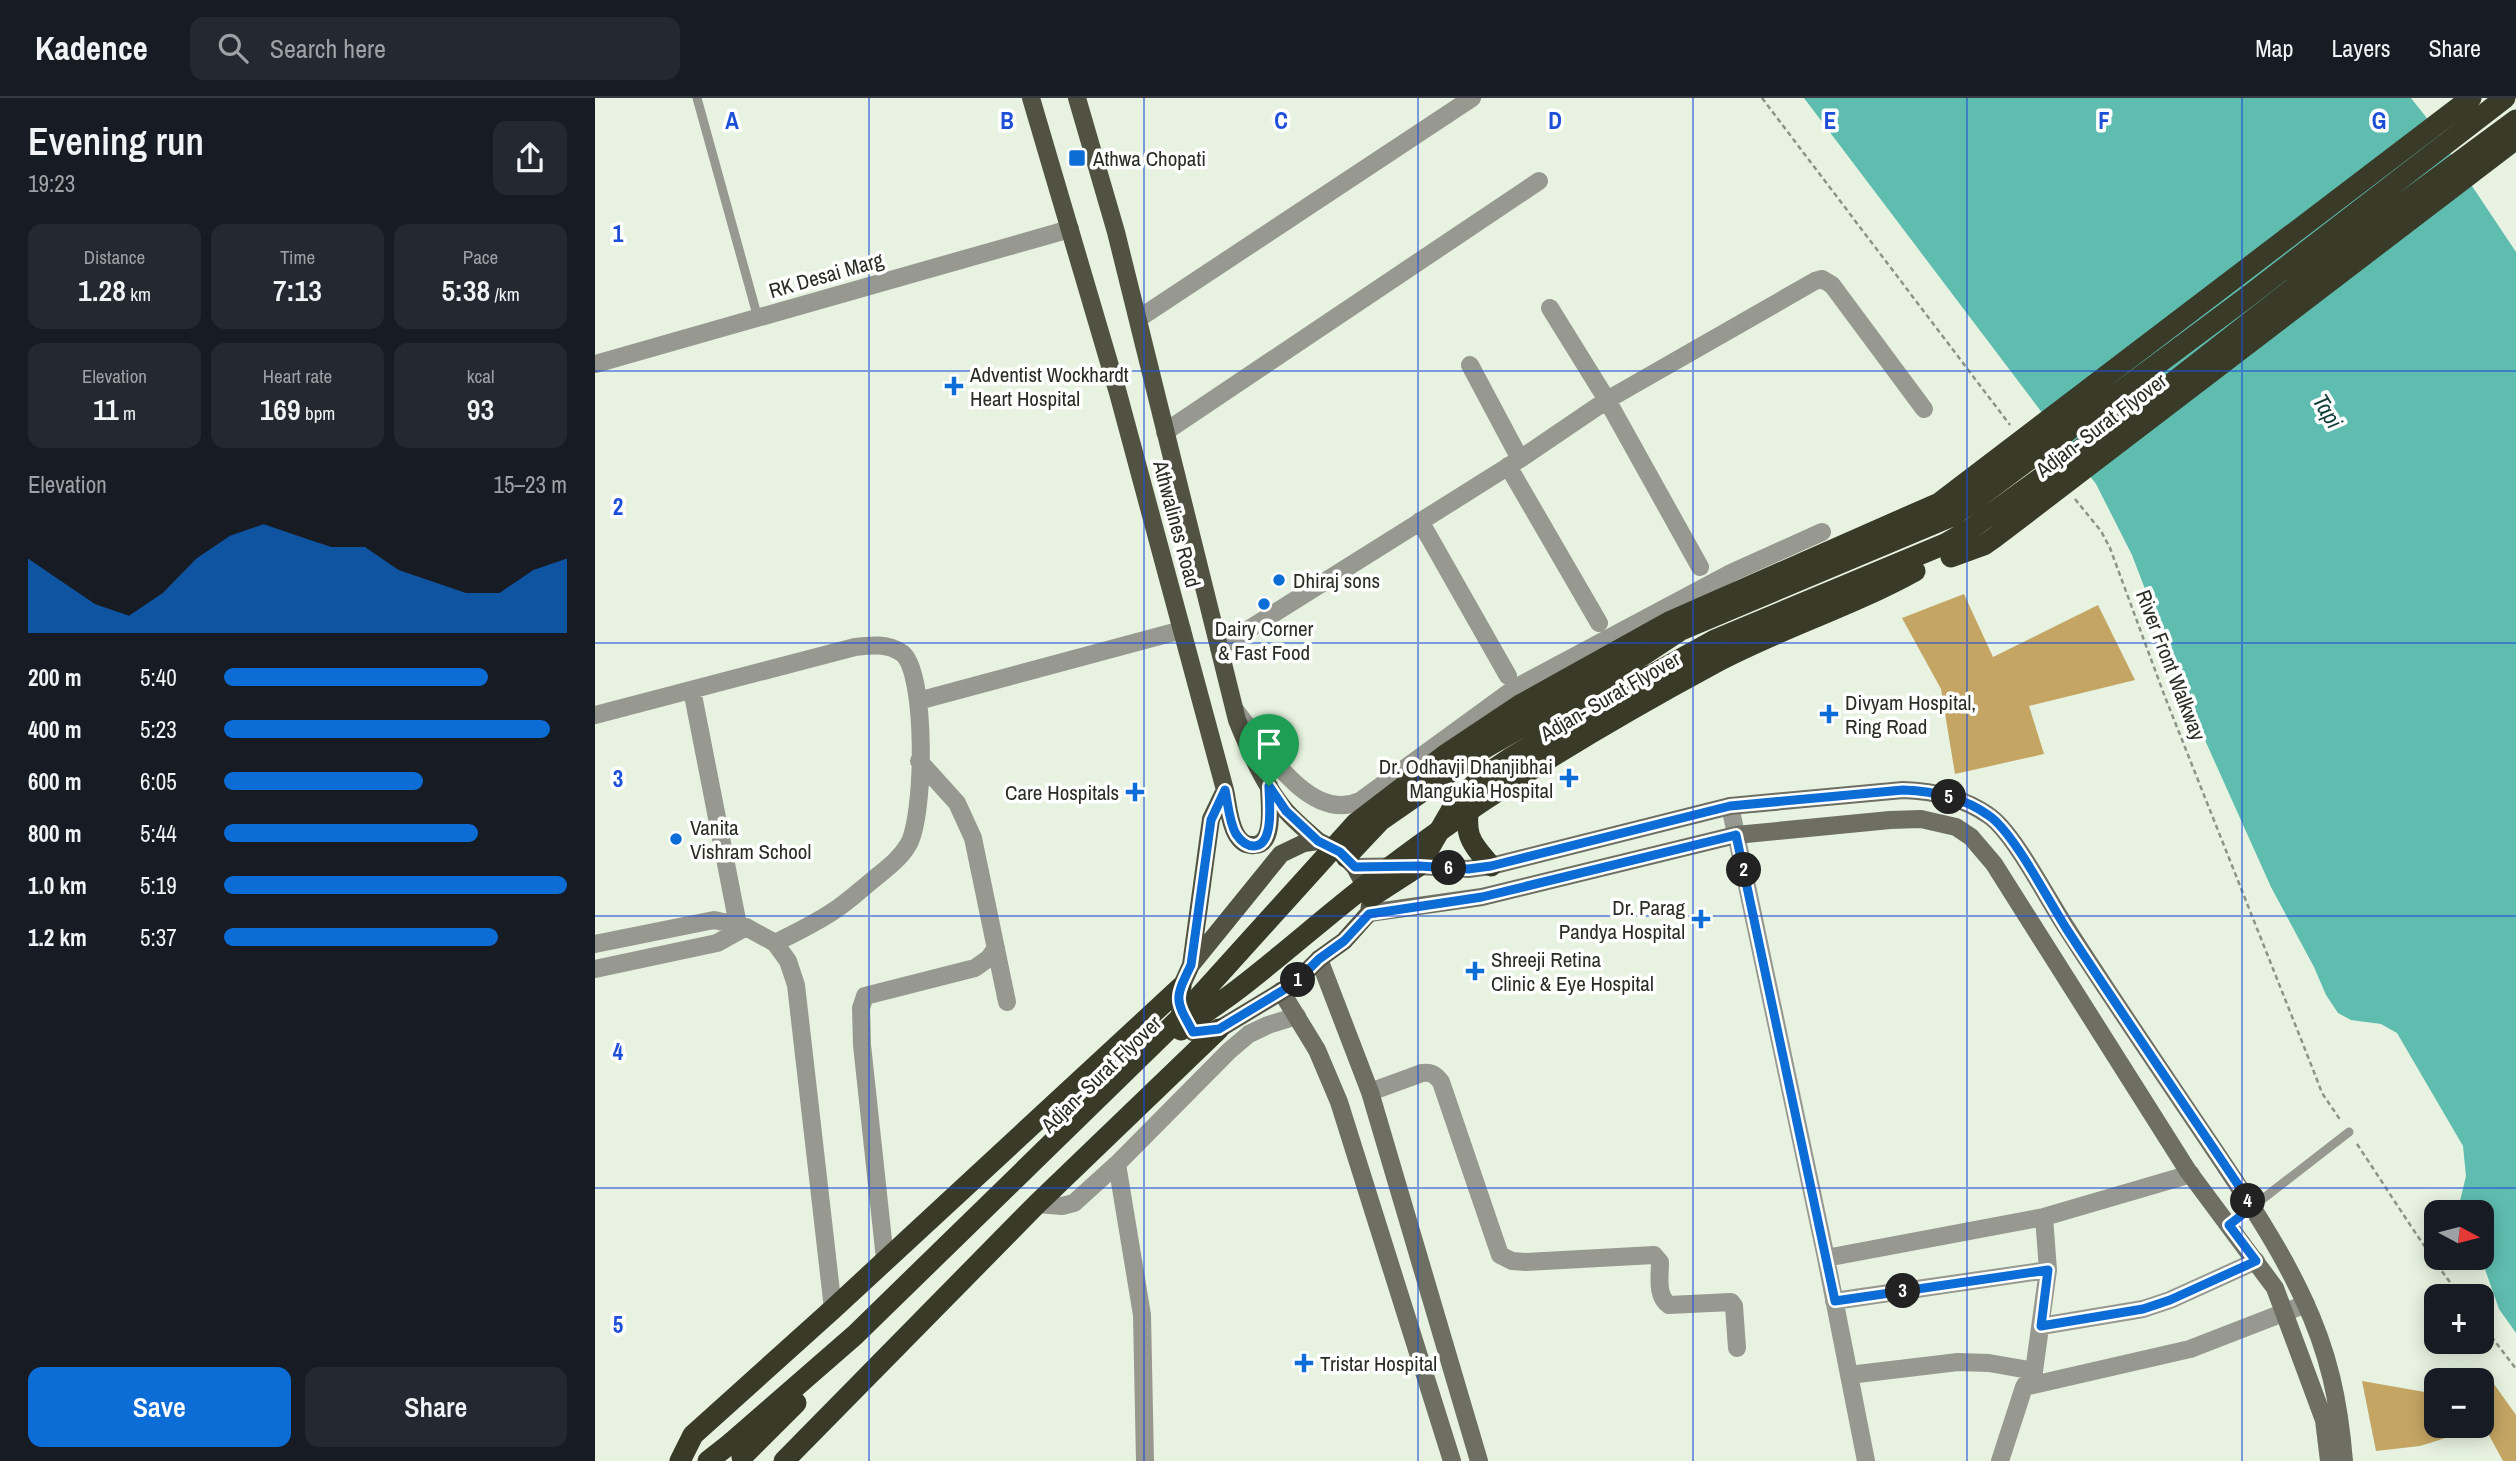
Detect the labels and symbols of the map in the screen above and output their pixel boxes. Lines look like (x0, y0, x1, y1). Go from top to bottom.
text: A (725, 105, 739, 136)
text: B (1000, 105, 1014, 136)
text: C (1274, 105, 1288, 136)
text: D (1548, 105, 1562, 136)
text: E (1824, 105, 1836, 136)
text: F (2098, 105, 2110, 136)
text: G (2372, 105, 2386, 136)
place label: Athwa Chopati (1092, 144, 1206, 173)
marker: Athwa Chopati (1067, 148, 1087, 168)
text: 1 (613, 218, 624, 249)
street label: RK Desai Marg (765, 245, 887, 305)
place label: Adventist Wockhardt Heart Hospital (969, 360, 1129, 413)
street label: Adjan- Surat Flyover (2029, 366, 2173, 484)
marker: Adventist Wockhardt Heart Hospital (944, 376, 964, 396)
water label: Tapi (2306, 388, 2351, 435)
street label: Athwalines Road (1146, 456, 1208, 591)
text: 2 (613, 491, 623, 522)
place label: Dhiraj sons (1293, 566, 1380, 595)
marker: Dhiraj sons (1271, 572, 1287, 588)
street label: River Front Walkway (2129, 586, 2213, 745)
marker: Dairy Corner & Fast Food (1256, 596, 1272, 612)
place label: Dairy Corner & Fast Food (1215, 614, 1314, 667)
street label: Adjan- Surat Flyover (1534, 644, 1685, 748)
place label: Divyam Hospital, Ring Road (1845, 688, 1976, 741)
marker: Divyam Hospital, Ring Road (1819, 704, 1839, 724)
pin (1239, 714, 1299, 786)
place label: Dr. Odhavji Dhanjibhai Mangukia Hospital (1379, 752, 1553, 805)
text: 3 (613, 763, 623, 794)
marker: Dr. Odhavji Dhanjibhai Mangukia Hospital (1559, 768, 1579, 788)
place label: Care Hospitals (1005, 778, 1119, 807)
pin: 5 (1931, 780, 1967, 814)
marker: Care Hospitals (1125, 782, 1145, 802)
place label: Vanita Vishram School (690, 813, 811, 866)
marker: Vanita Vishram School (668, 831, 684, 847)
pin: 6 (1431, 850, 1467, 886)
pin: 2 (1727, 852, 1761, 888)
place label: Dr. Parag Pandya Hospital (1559, 893, 1685, 946)
marker: Dr. Parag Pandya Hospital (1691, 909, 1711, 929)
place label: Shreeji Retina Clinic & Eye Hospital (1491, 945, 1654, 998)
marker: Shreeji Retina Clinic & Eye Hospital (1465, 961, 1485, 981)
pin: 1 (1281, 962, 1315, 998)
street label: Adjan- Surat Flyover (1034, 1009, 1168, 1140)
text: 4 (613, 1036, 624, 1067)
pin: 4 (2231, 1184, 2265, 1218)
north arrow (2424, 1200, 2494, 1270)
pin: 3 (1885, 1274, 1921, 1308)
text: 5 (613, 1309, 623, 1340)
place label: Tristar Hospital (1320, 1349, 1437, 1378)
marker: Tristar Hospital (1294, 1353, 1314, 1373)

